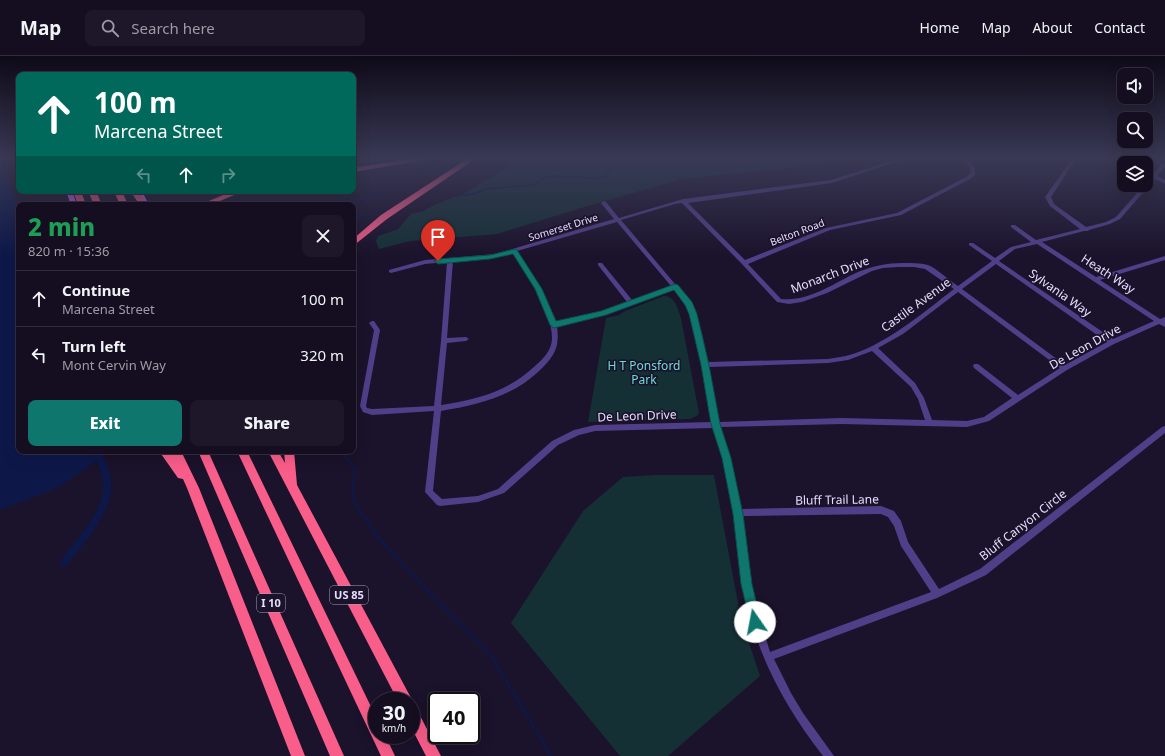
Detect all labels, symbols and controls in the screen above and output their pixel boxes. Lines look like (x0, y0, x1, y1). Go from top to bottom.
search box (85, 10, 365, 46)
text: Map (20, 15, 61, 41)
icon: search (99, 17, 121, 39)
text: Search here (131, 18, 215, 38)
text: Home (920, 18, 959, 37)
text: Map (981, 18, 1011, 37)
text: About (1033, 18, 1072, 37)
text: Contact (1094, 18, 1145, 37)
map controls (1117, 68, 1153, 192)
button: sound (1117, 68, 1153, 104)
text: 100 m (94, 83, 177, 121)
icon: ahead (28, 88, 80, 140)
button: search (1117, 112, 1153, 148)
text: Marcena Street (94, 119, 222, 143)
button: layers (1117, 156, 1153, 192)
icon: left (133, 164, 155, 186)
icon: ahead (175, 164, 197, 186)
icon: right (217, 164, 239, 186)
text: 2 min (28, 210, 95, 243)
street label: Somerset Drive (527, 210, 600, 244)
button: close (302, 215, 344, 257)
street label: Belton Road (768, 215, 826, 249)
pin (421, 220, 455, 261)
icon: arrive (427, 226, 449, 248)
text: 820 m · 15:36 (28, 242, 109, 260)
street label: Heath Way (1078, 250, 1139, 298)
street label: Monarch Drive (788, 252, 872, 297)
street label: Sylvania Way (1026, 265, 1096, 321)
street label: Castile Avenue (877, 273, 954, 336)
text: Continue (62, 280, 130, 300)
icon: ahead (28, 288, 50, 310)
text: 100 m (300, 289, 344, 309)
text: Marcena Street (62, 300, 155, 318)
street label: De Leon Drive (1046, 320, 1124, 373)
text: Turn left (62, 336, 126, 356)
icon: left (28, 344, 50, 366)
text: 320 m (300, 345, 344, 365)
text: Mont Cervin Way (62, 356, 166, 374)
park label: H T Ponsford Park (608, 357, 680, 388)
button: Exit (28, 400, 182, 446)
button: Share (190, 400, 344, 446)
street label: De Leon Drive (597, 406, 677, 425)
street label: Bluff Canyon Circle (976, 485, 1070, 564)
street label: Bluff Trail Lane (795, 490, 879, 509)
road number: US 85 (330, 586, 368, 604)
road number: I 10 (257, 594, 285, 612)
position arrow (734, 601, 776, 643)
speed limit sign: 40 (428, 692, 480, 744)
text: 30 (383, 699, 405, 726)
text: km/h (382, 721, 406, 735)

